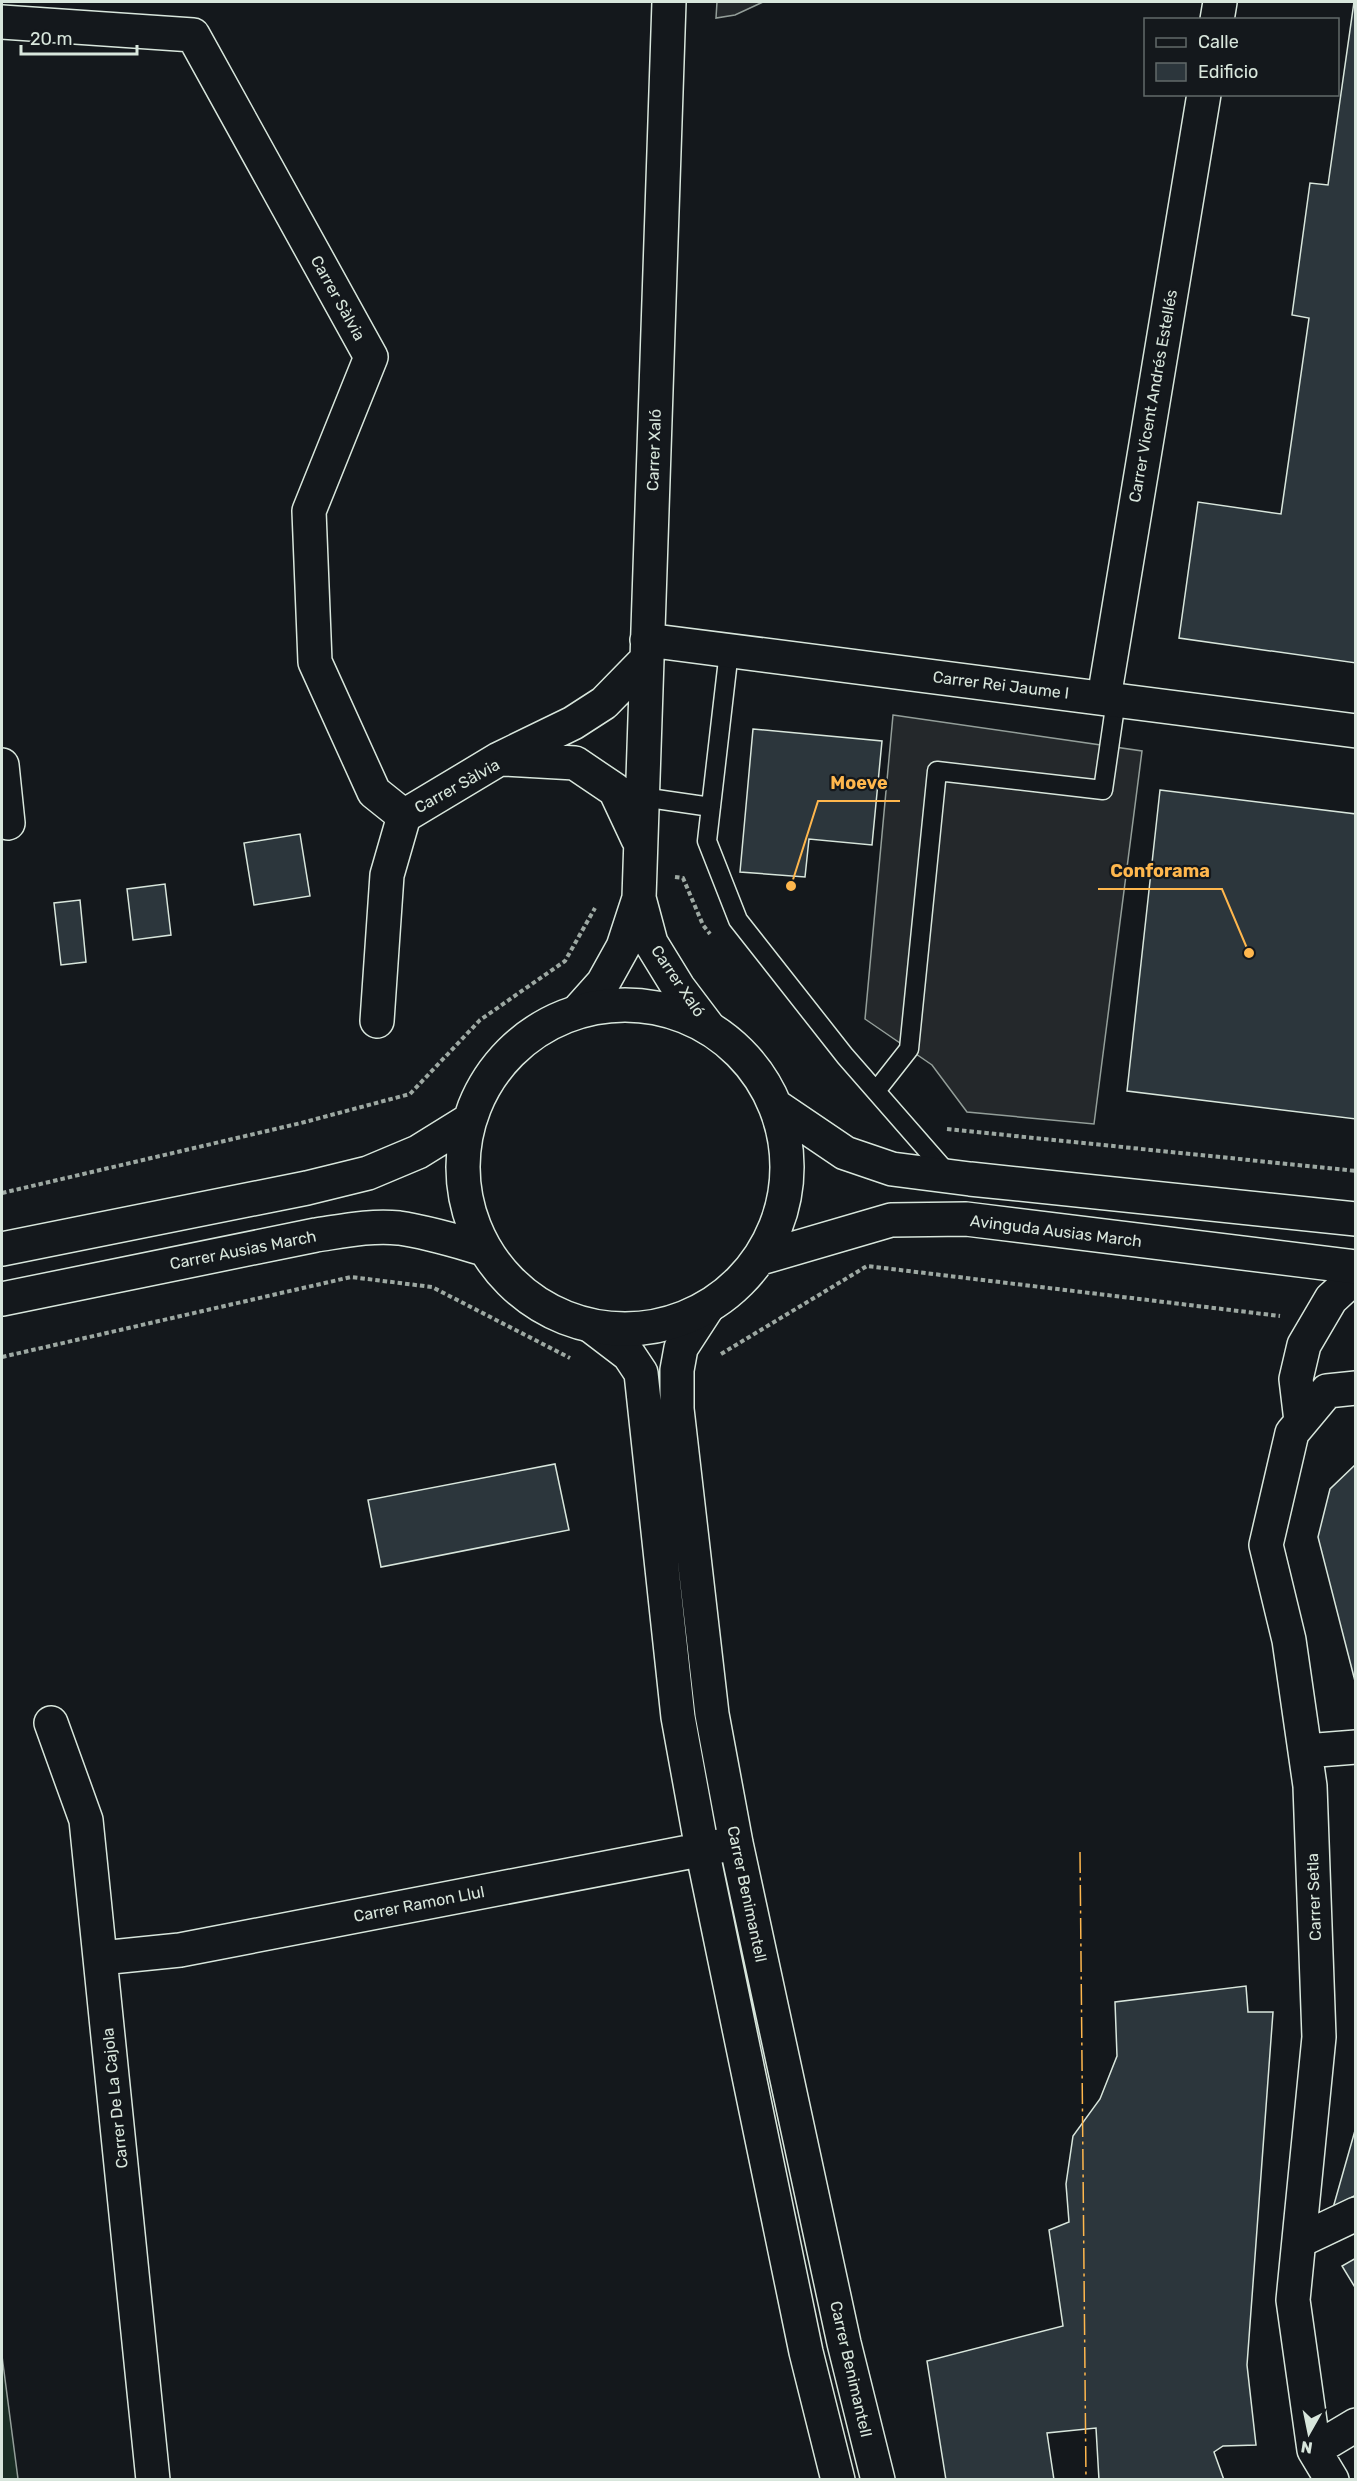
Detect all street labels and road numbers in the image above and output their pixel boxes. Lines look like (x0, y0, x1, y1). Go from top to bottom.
street label: Carrer Sàlvia (307, 252, 369, 344)
street label: Carrer Vicent Andrés Estellés (1125, 288, 1181, 504)
street label: Carrer Xaló (643, 409, 665, 491)
street label: Carrer Rei Jaume I (932, 667, 1070, 703)
street label: Carrer Sàlvia (411, 755, 503, 817)
street label: Carrer Xaló (647, 942, 709, 1020)
street label: Avinguda Ausias March (969, 1211, 1143, 1251)
street label: Carrer Ausias March (168, 1226, 318, 1274)
street label: Carrer Benimantell (723, 1824, 771, 1964)
street label: Carrer Setla (1303, 1853, 1325, 1941)
street label: Carrer Ramon Llul (352, 1882, 486, 1926)
street label: Carrer De La Cajola (98, 2027, 132, 2169)
street label: Carrer Benimantell (826, 2299, 876, 2439)

